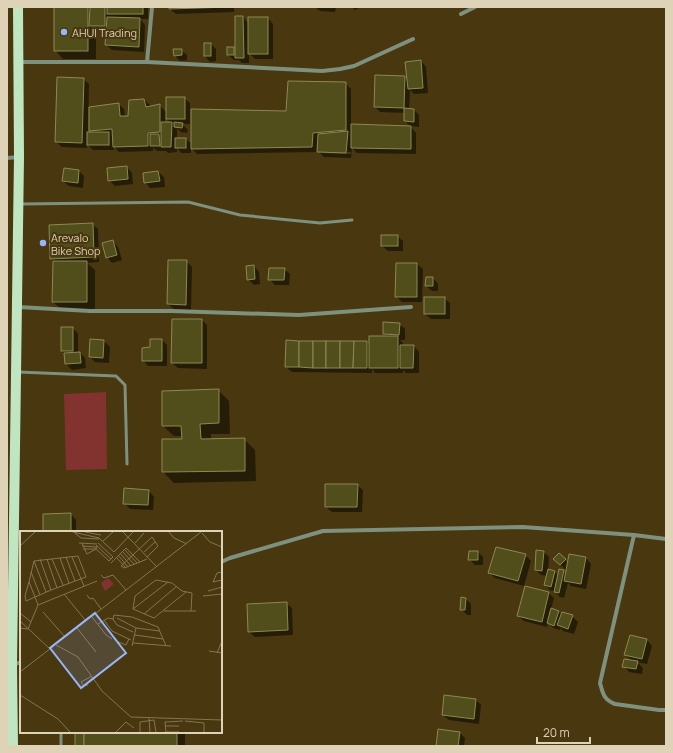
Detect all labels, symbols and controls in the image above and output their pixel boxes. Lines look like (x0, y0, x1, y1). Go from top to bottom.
place label: AHUI Trading (72, 25, 137, 40)
marker: AHUI Trading (59, 27, 69, 37)
place label: Arevalo Bike Shop (51, 230, 101, 258)
marker: Arevalo Bike Shop (38, 238, 48, 248)
inset map (20, 531, 222, 733)
scale bar (537, 719, 590, 745)
text: 20 m (543, 724, 570, 741)

